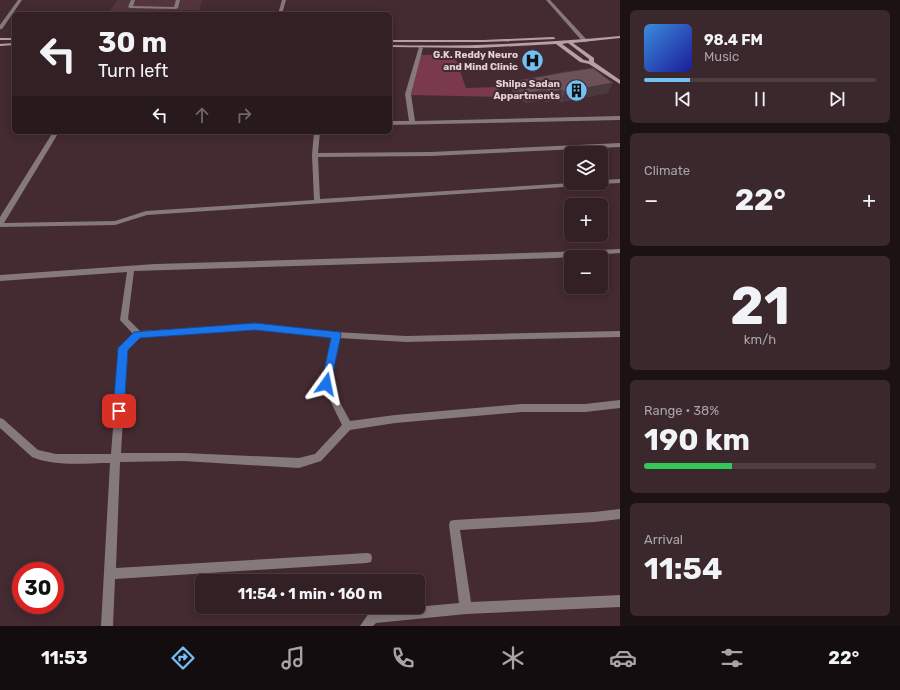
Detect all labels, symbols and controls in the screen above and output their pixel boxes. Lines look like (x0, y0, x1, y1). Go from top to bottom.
text: 30 m (98, 26, 167, 59)
icon: left (32, 28, 84, 80)
text: 98.4 FM (704, 31, 763, 49)
hospital icon: G.K. Reddy Neuro and Mind Clinic (520, 48, 546, 74)
place label: G.K. Reddy Neuro and Mind Clinic (433, 49, 518, 73)
text: Music (704, 49, 739, 64)
text: Turn left (98, 60, 168, 82)
building icon: Shilpa Sadan Appartments (563, 77, 589, 103)
place label: Shilpa Sadan Appartments (493, 78, 560, 102)
icon: previous (672, 88, 694, 110)
icon: pause (749, 88, 771, 110)
icon: next (826, 88, 848, 110)
icon: left (149, 104, 171, 126)
icon: ahead (191, 104, 213, 126)
icon: right (233, 104, 255, 126)
map controls (564, 146, 608, 294)
button: layers (564, 146, 608, 190)
text: Climate (644, 163, 690, 178)
text: 22° (735, 182, 786, 218)
text: − (644, 187, 658, 214)
text: + (862, 187, 876, 214)
button: + (564, 198, 608, 242)
button: − (564, 250, 608, 294)
text: 21 (730, 275, 790, 337)
text: km/h (744, 332, 776, 347)
position arrow (305, 363, 347, 405)
pin (102, 394, 136, 428)
icon: arrive (108, 400, 130, 422)
text: Range · 38% (644, 403, 719, 418)
text: 190 km (644, 422, 750, 458)
text: Arrival (644, 532, 683, 547)
text: 11:54 (644, 551, 722, 587)
speed limit sign: 30 (12, 562, 64, 614)
text: 11:54 · 1 min · 160 m (238, 585, 382, 603)
icon: directions (169, 644, 197, 672)
icon: music (279, 644, 307, 672)
icon: phone (389, 644, 417, 672)
icon: climate (499, 644, 527, 672)
icon: car (609, 644, 637, 672)
icon: filters (718, 644, 746, 672)
text: 11:53 (41, 647, 88, 669)
text: 22° (828, 647, 859, 669)

